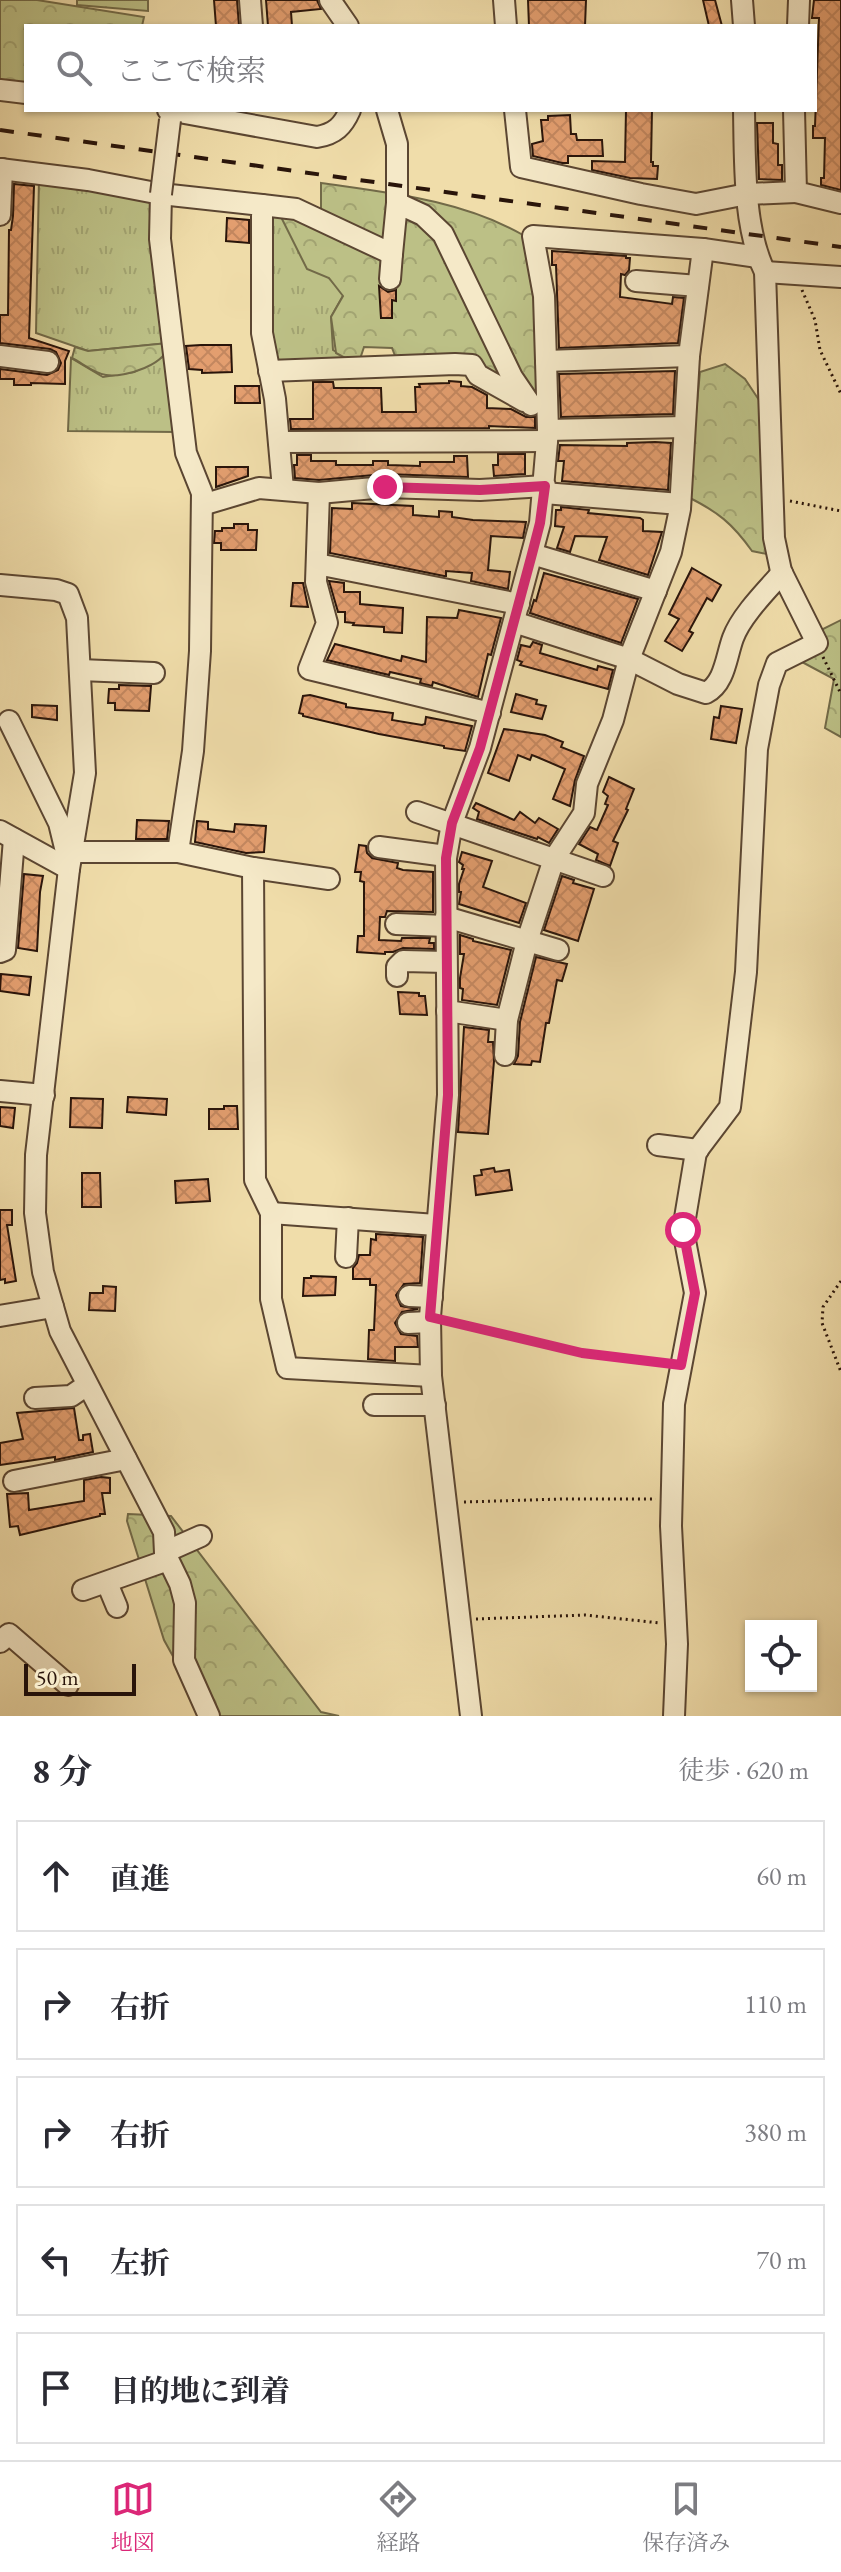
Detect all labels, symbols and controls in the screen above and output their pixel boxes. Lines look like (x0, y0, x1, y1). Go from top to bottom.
search box (24, 24, 817, 112)
icon: search (52, 46, 96, 90)
text: ここで検索 (116, 51, 266, 90)
route end (367, 469, 403, 505)
route start (665, 1212, 701, 1248)
map controls (745, 1620, 817, 1692)
button: locate (745, 1620, 817, 1692)
scale bar (24, 1660, 136, 1696)
text: 50 m (36, 1663, 79, 1692)
text: 8 分 (32, 1749, 92, 1793)
text: 徒歩 · 620 m (679, 1753, 809, 1787)
icon: ahead (34, 1854, 78, 1898)
text: 直進 (110, 1859, 170, 1898)
text: 60 m (757, 1859, 807, 1893)
icon: right (34, 1982, 78, 2026)
text: 右折 (110, 1987, 170, 2026)
text: 110 m (744, 1987, 807, 2021)
icon: right (34, 2110, 78, 2154)
text: 右折 (110, 2115, 170, 2154)
text: 380 m (744, 2115, 807, 2149)
icon: left (34, 2238, 78, 2282)
text: 左折 (110, 2243, 170, 2282)
text: 70 m (757, 2243, 807, 2277)
icon: arrive (34, 2366, 78, 2410)
text: 目的地に到着 (110, 2371, 290, 2410)
tab: 地図 (111, 2477, 155, 2557)
tab: 経路 (376, 2477, 420, 2557)
tab: 保存済み (642, 2477, 730, 2557)

